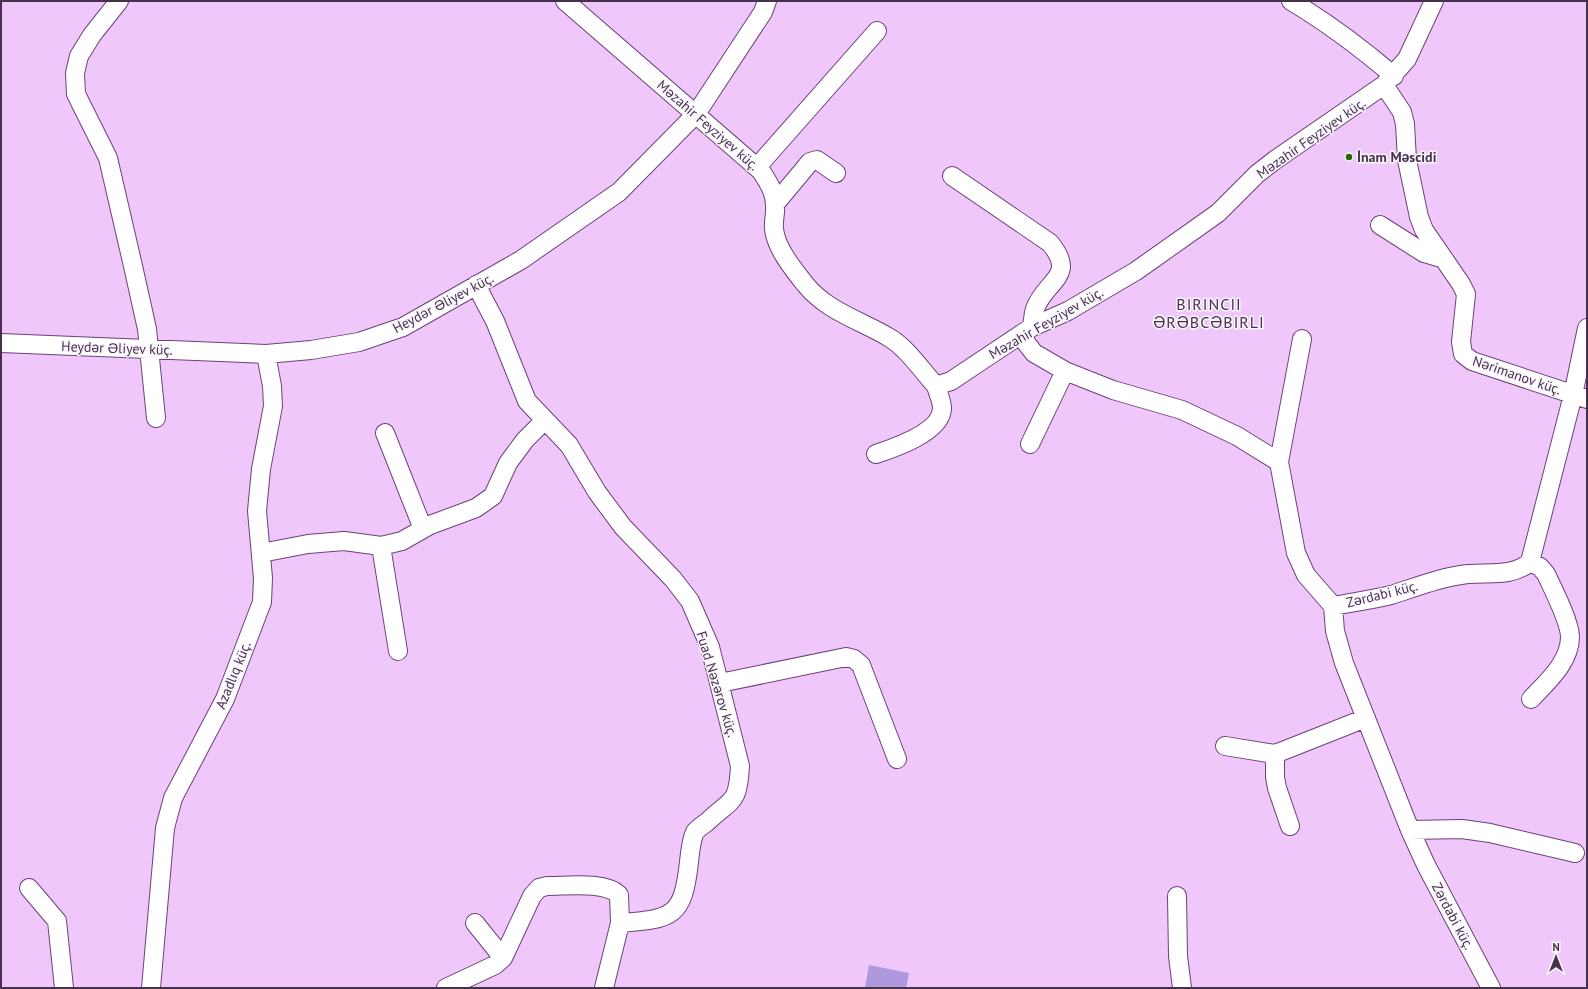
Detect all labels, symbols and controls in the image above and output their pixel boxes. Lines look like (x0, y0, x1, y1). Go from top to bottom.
street label: Məzahir Feyziyev küç. (653, 76, 763, 174)
street label: Məzahir Feyziyev küç. (1253, 94, 1369, 182)
place label: İnam Məscidi (1357, 148, 1437, 166)
marker: İnam Məscidi (1344, 152, 1354, 162)
street label: Heydər Əliyev küç. (389, 269, 497, 337)
street label: Məzahir Feyziyev küç. (986, 283, 1106, 363)
district label: BIRINCII ƏRƏBCƏBIRLI (1153, 294, 1265, 332)
street label: Heydər Əliyev küç. (61, 337, 173, 359)
street label: Nərimanov küç. (1470, 351, 1564, 399)
street label: Zərdabi küç. (1344, 576, 1420, 612)
street label: Fuad Nəzərov küç. (692, 629, 742, 739)
street label: Azadlıq küç. (211, 639, 255, 711)
street label: Zərdabi küç. (1428, 879, 1478, 953)
north arrow (1536, 937, 1576, 977)
text: N (1552, 940, 1560, 954)

